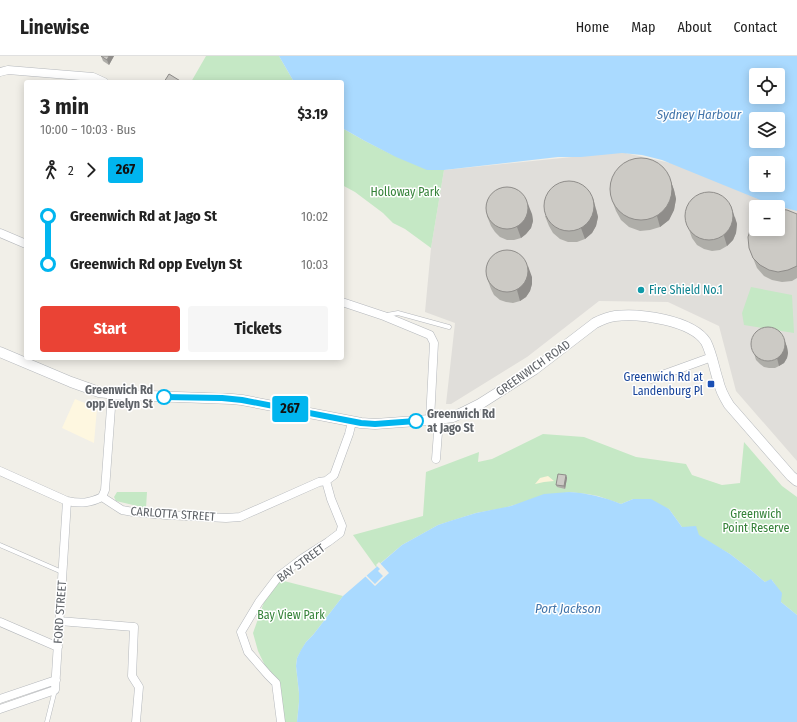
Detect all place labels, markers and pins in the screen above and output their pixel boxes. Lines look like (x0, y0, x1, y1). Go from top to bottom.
place label: Fire Shield No.1 (649, 283, 723, 297)
marker: Fire Shield No.1 (636, 285, 646, 295)
place label: Greenwich Rd at Landenburg Pl (624, 370, 703, 398)
marker: Greenwich Rd at Landenburg Pl (706, 379, 716, 389)
place label: Greenwich Rd opp Evelyn St (85, 383, 154, 411)
marker: Greenwich Rd opp Evelyn St (156, 389, 172, 405)
place label: Greenwich Rd at Jago St (427, 407, 495, 435)
marker: Greenwich Rd at Jago St (408, 413, 424, 429)

